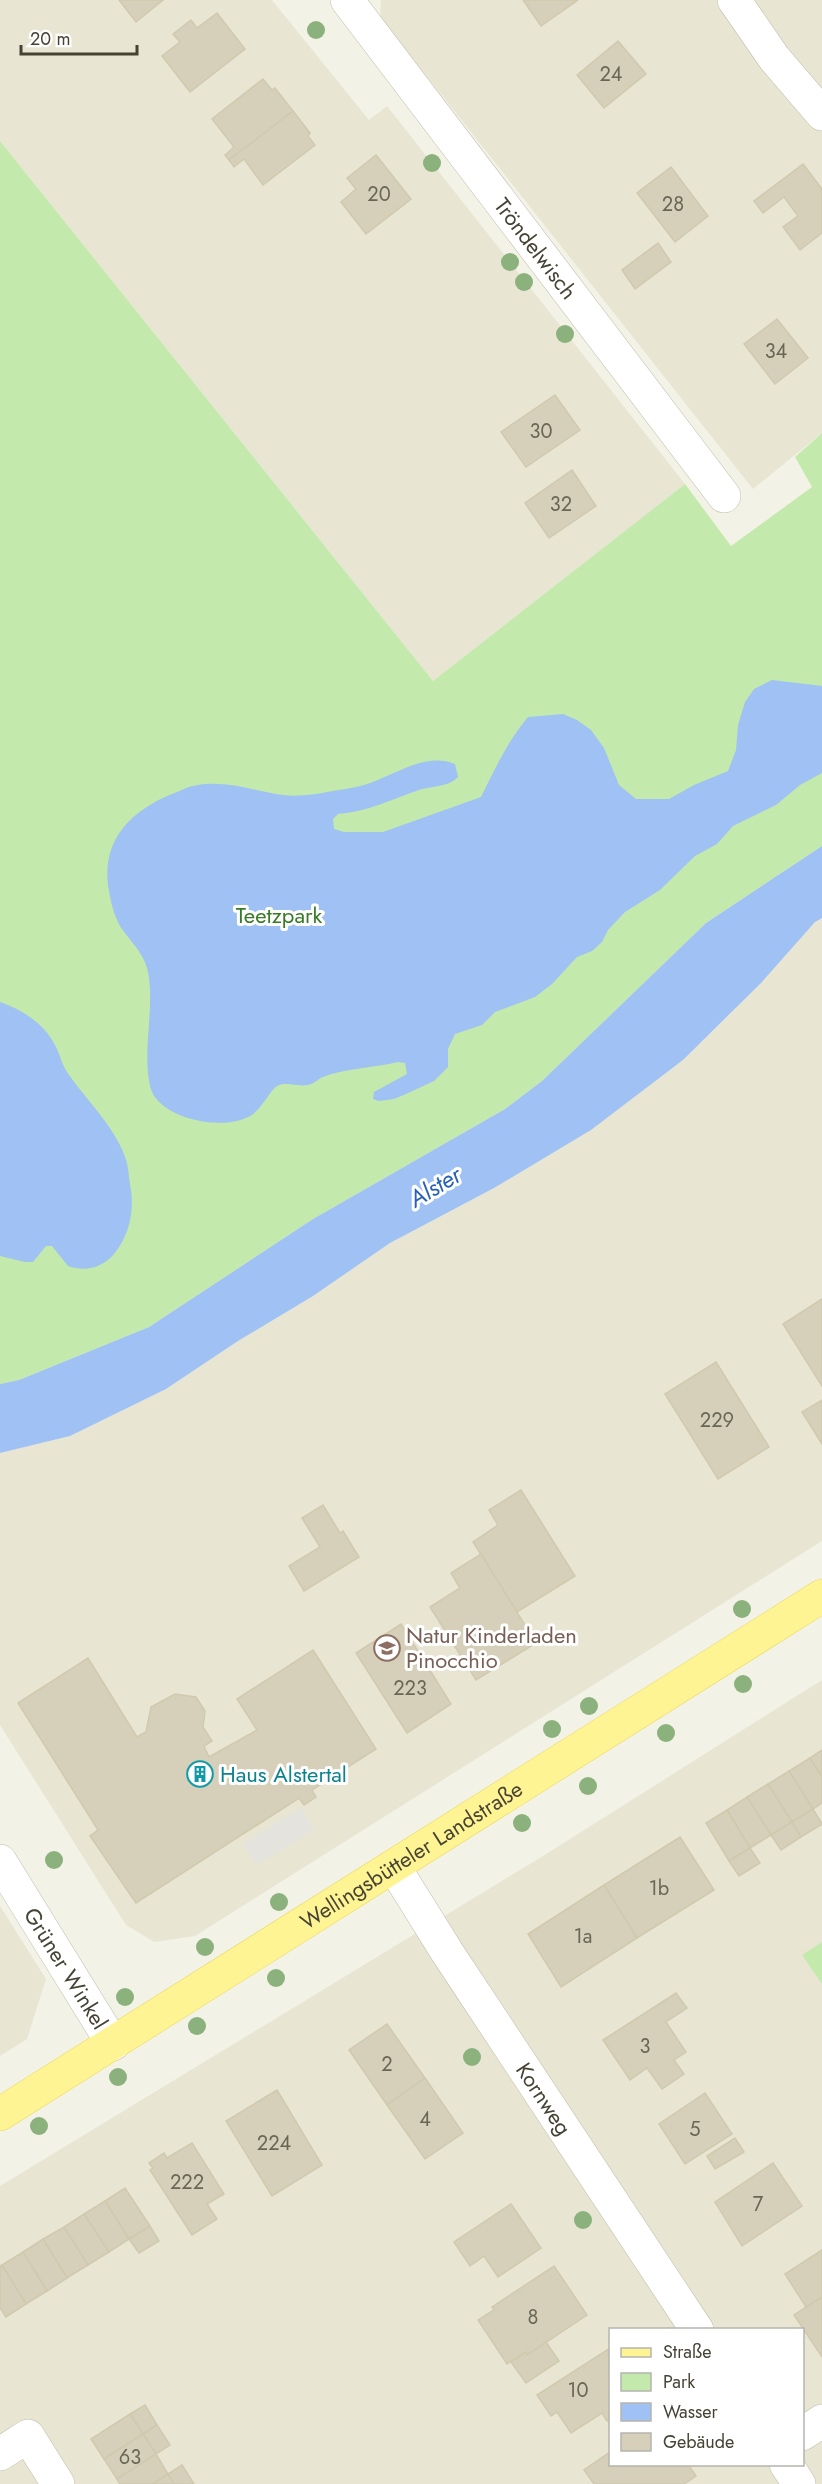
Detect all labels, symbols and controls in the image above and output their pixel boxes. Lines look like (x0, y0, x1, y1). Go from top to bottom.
scale bar (21, 18, 136, 56)
text: 20 m (30, 26, 70, 52)
house number: 24 (599, 60, 623, 89)
house number: 20 (367, 180, 391, 209)
house number: 28 (662, 190, 684, 219)
street label: Tröndelwisch (487, 191, 585, 306)
house number: 34 (765, 337, 788, 366)
house number: 30 (530, 417, 552, 446)
house number: 32 (550, 490, 572, 519)
park label: Teetzpark (236, 899, 323, 931)
water label: Alster (401, 1156, 469, 1216)
house number: 229 (700, 1406, 734, 1435)
place label: Natur Kinderladen Pinocchio (406, 1619, 577, 1676)
school or university icon: Natur Kinderladen Pinocchio (372, 1633, 402, 1663)
house number: 223 (393, 1674, 427, 1703)
place label: Haus Alstertal (220, 1758, 347, 1790)
building icon: Haus Alstertal (185, 1759, 215, 1789)
street label: Wellingsbütteler Landstraße (294, 1773, 529, 1937)
house number: 1b (649, 1874, 669, 1903)
street label: Grüner Winkel (16, 1901, 116, 2035)
house number: 1a (574, 1922, 592, 1951)
house number: 3 (640, 2032, 651, 2061)
house number: 2 (381, 2050, 393, 2079)
street label: Kornweg (508, 2056, 580, 2141)
house number: 4 (419, 2105, 431, 2134)
house number: 5 (689, 2115, 701, 2144)
house number: 224 (257, 2129, 292, 2158)
house number: 222 (170, 2168, 204, 2197)
house number: 7 (753, 2190, 764, 2219)
house number: 8 (528, 2303, 538, 2332)
legend (609, 2328, 804, 2466)
text: Straße (663, 2339, 711, 2365)
text: Park (663, 2369, 695, 2395)
house number: 10 (568, 2376, 589, 2405)
text: Wasser (663, 2399, 718, 2425)
text: Gebäude (663, 2429, 734, 2455)
house number: 63 (119, 2443, 141, 2472)

